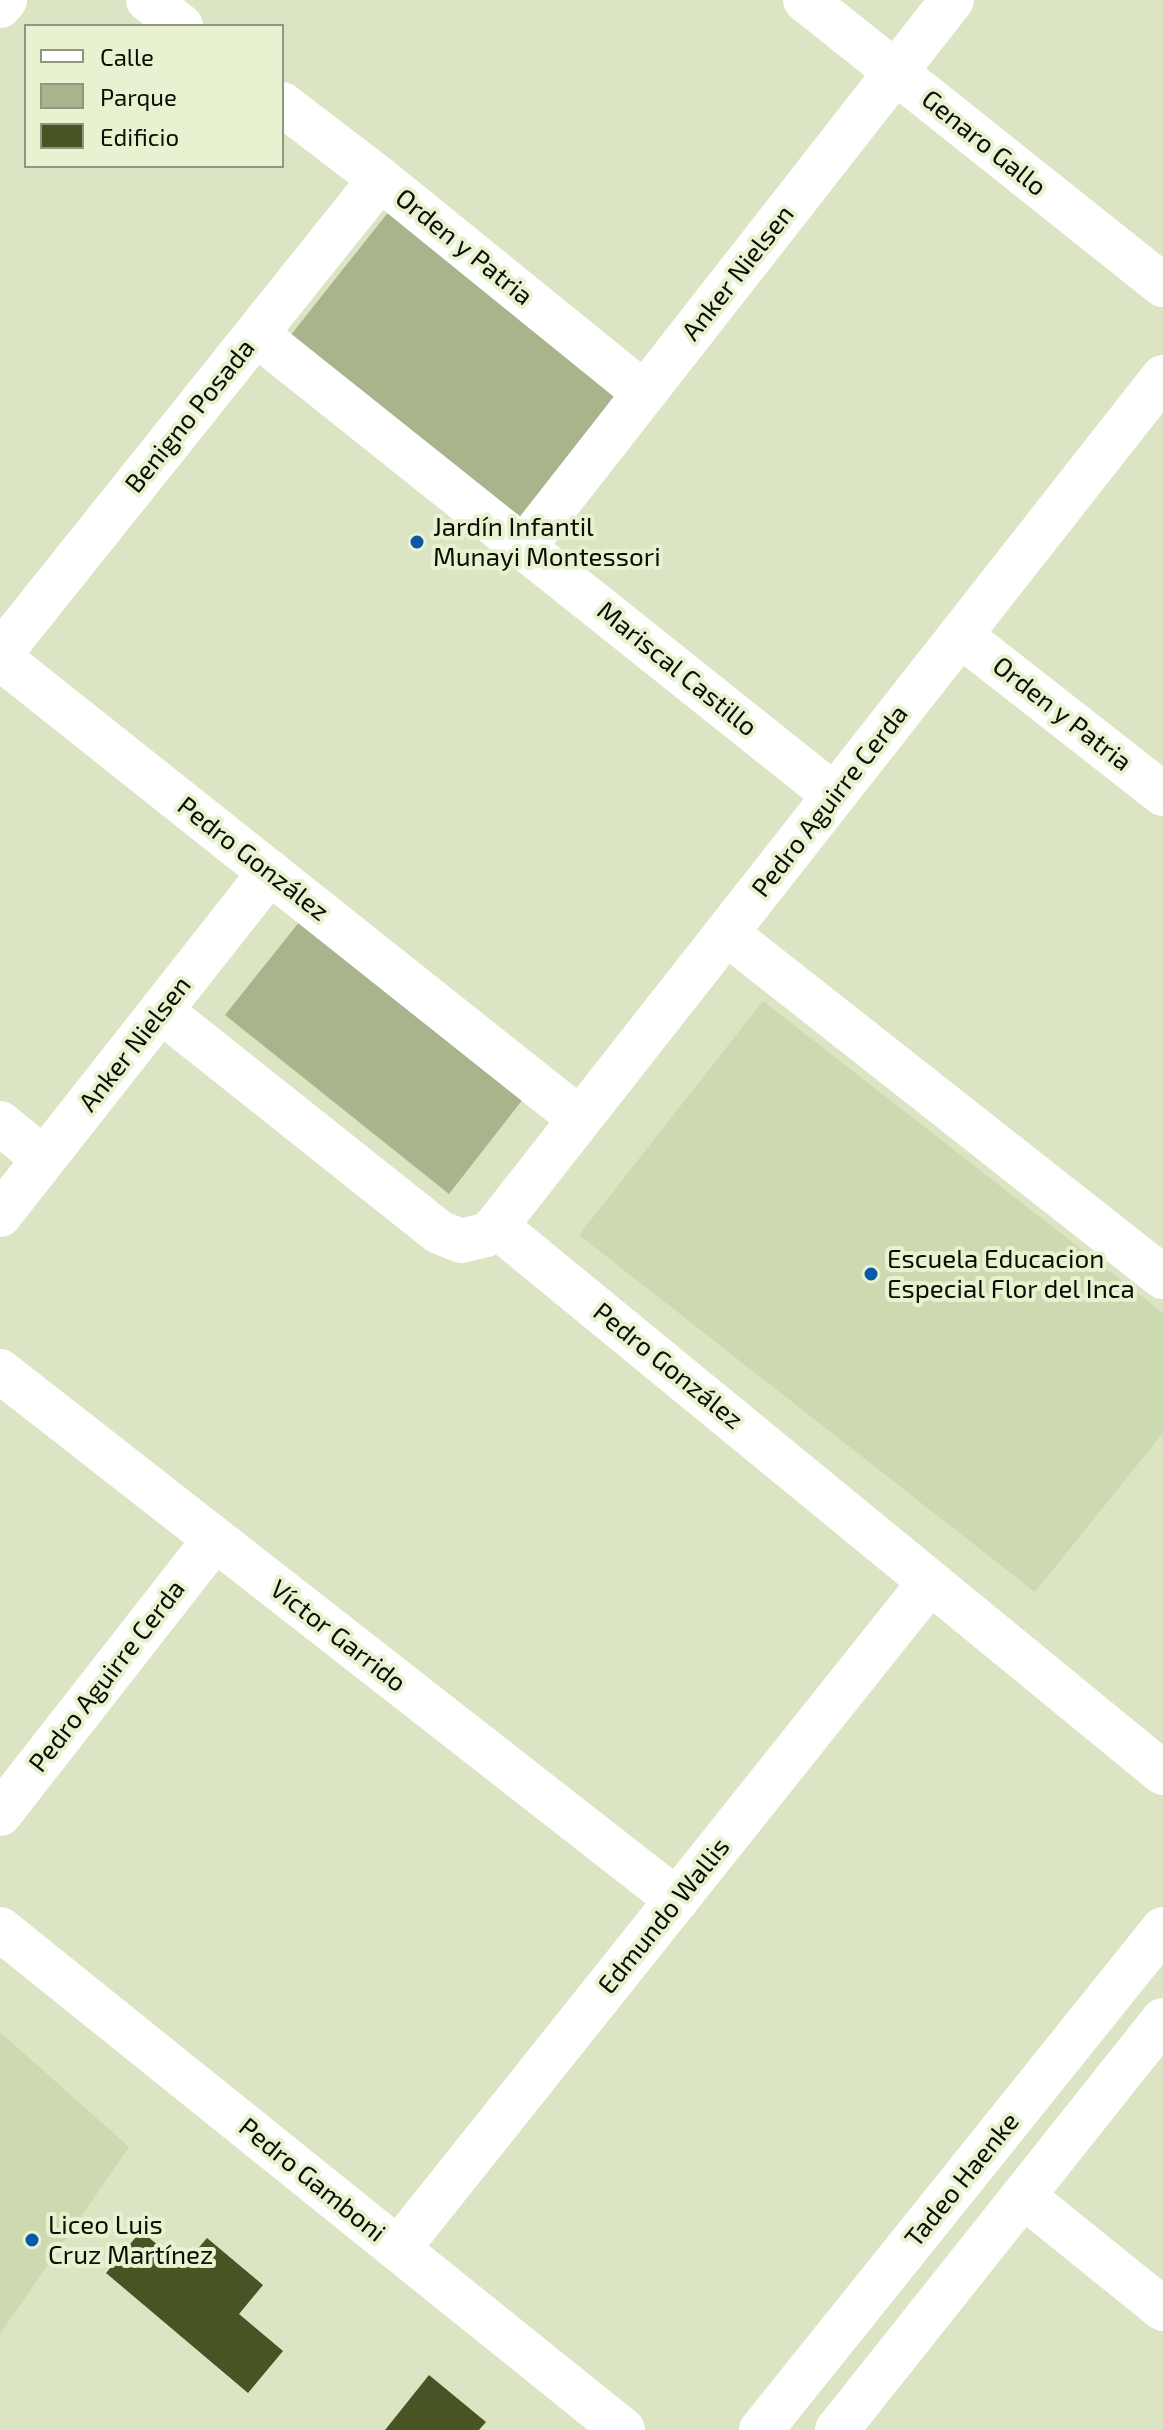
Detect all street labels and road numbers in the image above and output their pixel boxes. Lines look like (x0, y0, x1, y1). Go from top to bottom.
street label: Genaro Gallo (915, 83, 1053, 203)
street label: Orden y Patria (389, 182, 539, 312)
street label: Anker Nielsen (676, 199, 800, 347)
street label: Benigno Posada (119, 333, 261, 499)
street label: Mariscal Castillo (591, 595, 763, 743)
street label: Orden y Patria (986, 650, 1138, 778)
street label: Pedro Aguirre Cerda (745, 699, 915, 903)
street label: Pedro González (171, 790, 335, 928)
street label: Anker Nielsen (73, 970, 197, 1118)
street label: Pedro González (587, 1296, 749, 1436)
street label: Víctor Garrido (264, 1573, 412, 1699)
street label: Pedro Aguirre Cerda (22, 1574, 192, 1778)
street label: Edmundo Wallis (592, 1832, 736, 2000)
street label: Tadeo Haenke (898, 2107, 1026, 2253)
street label: Pedro Gamboni (233, 2111, 391, 2249)

